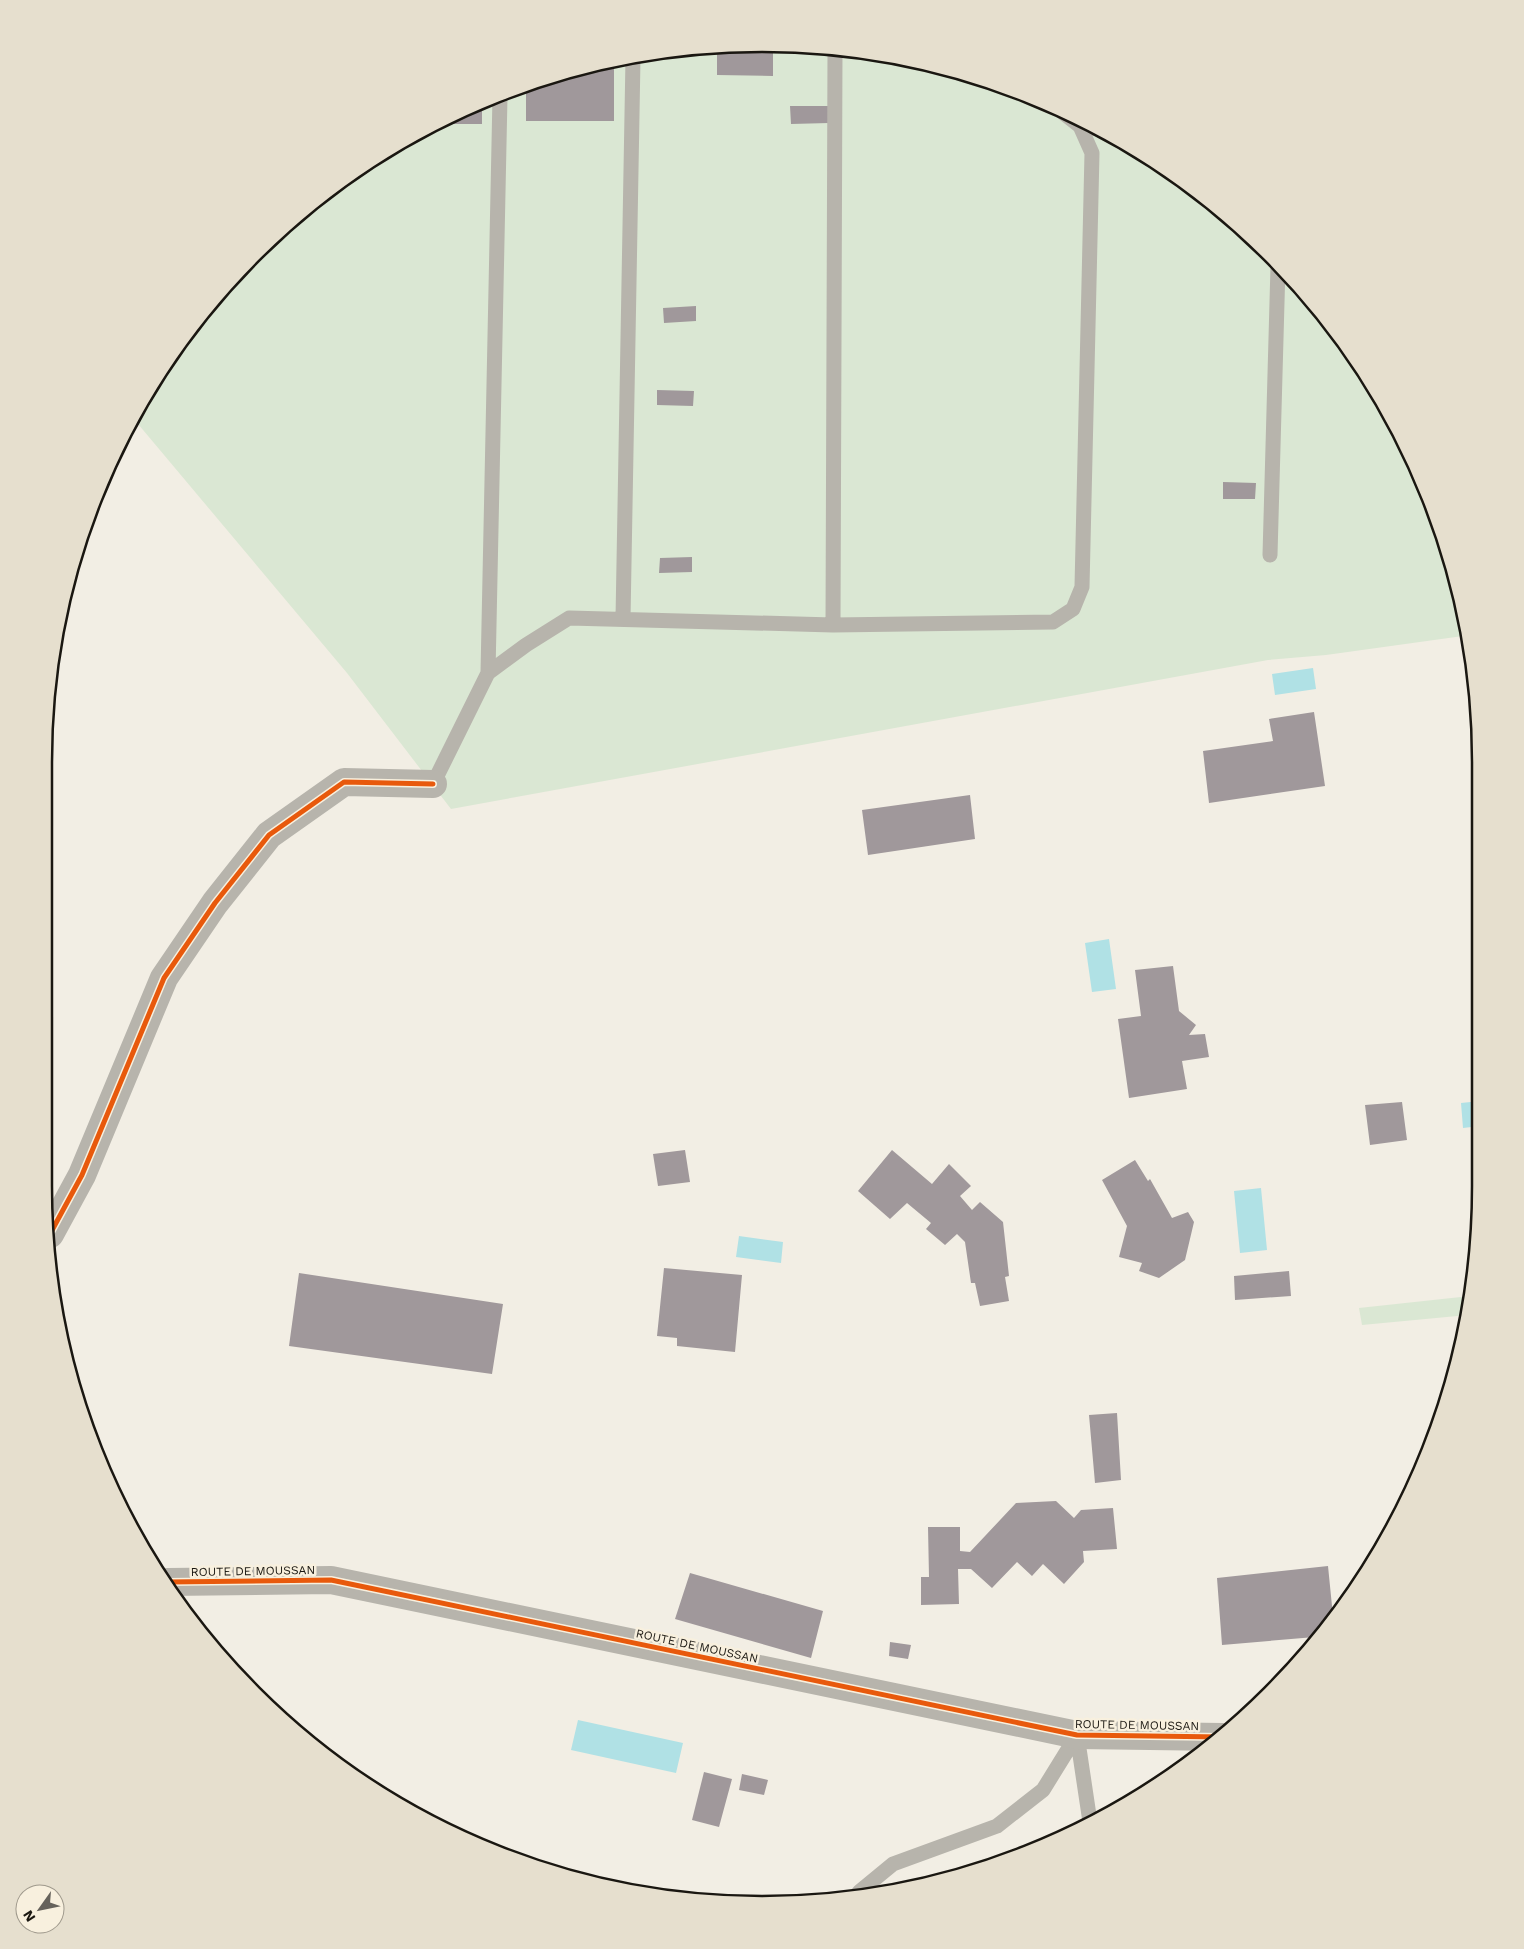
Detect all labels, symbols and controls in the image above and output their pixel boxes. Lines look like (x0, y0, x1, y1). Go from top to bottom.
street label: ROUTE DE MOUSSAN (191, 1563, 315, 1579)
street label: ROUTE DE MOUSSAN (635, 1626, 759, 1666)
street label: ROUTE DE MOUSSAN (1075, 1717, 1199, 1733)
north arrow (15, 1884, 65, 1934)
text: N (20, 1907, 39, 1925)

